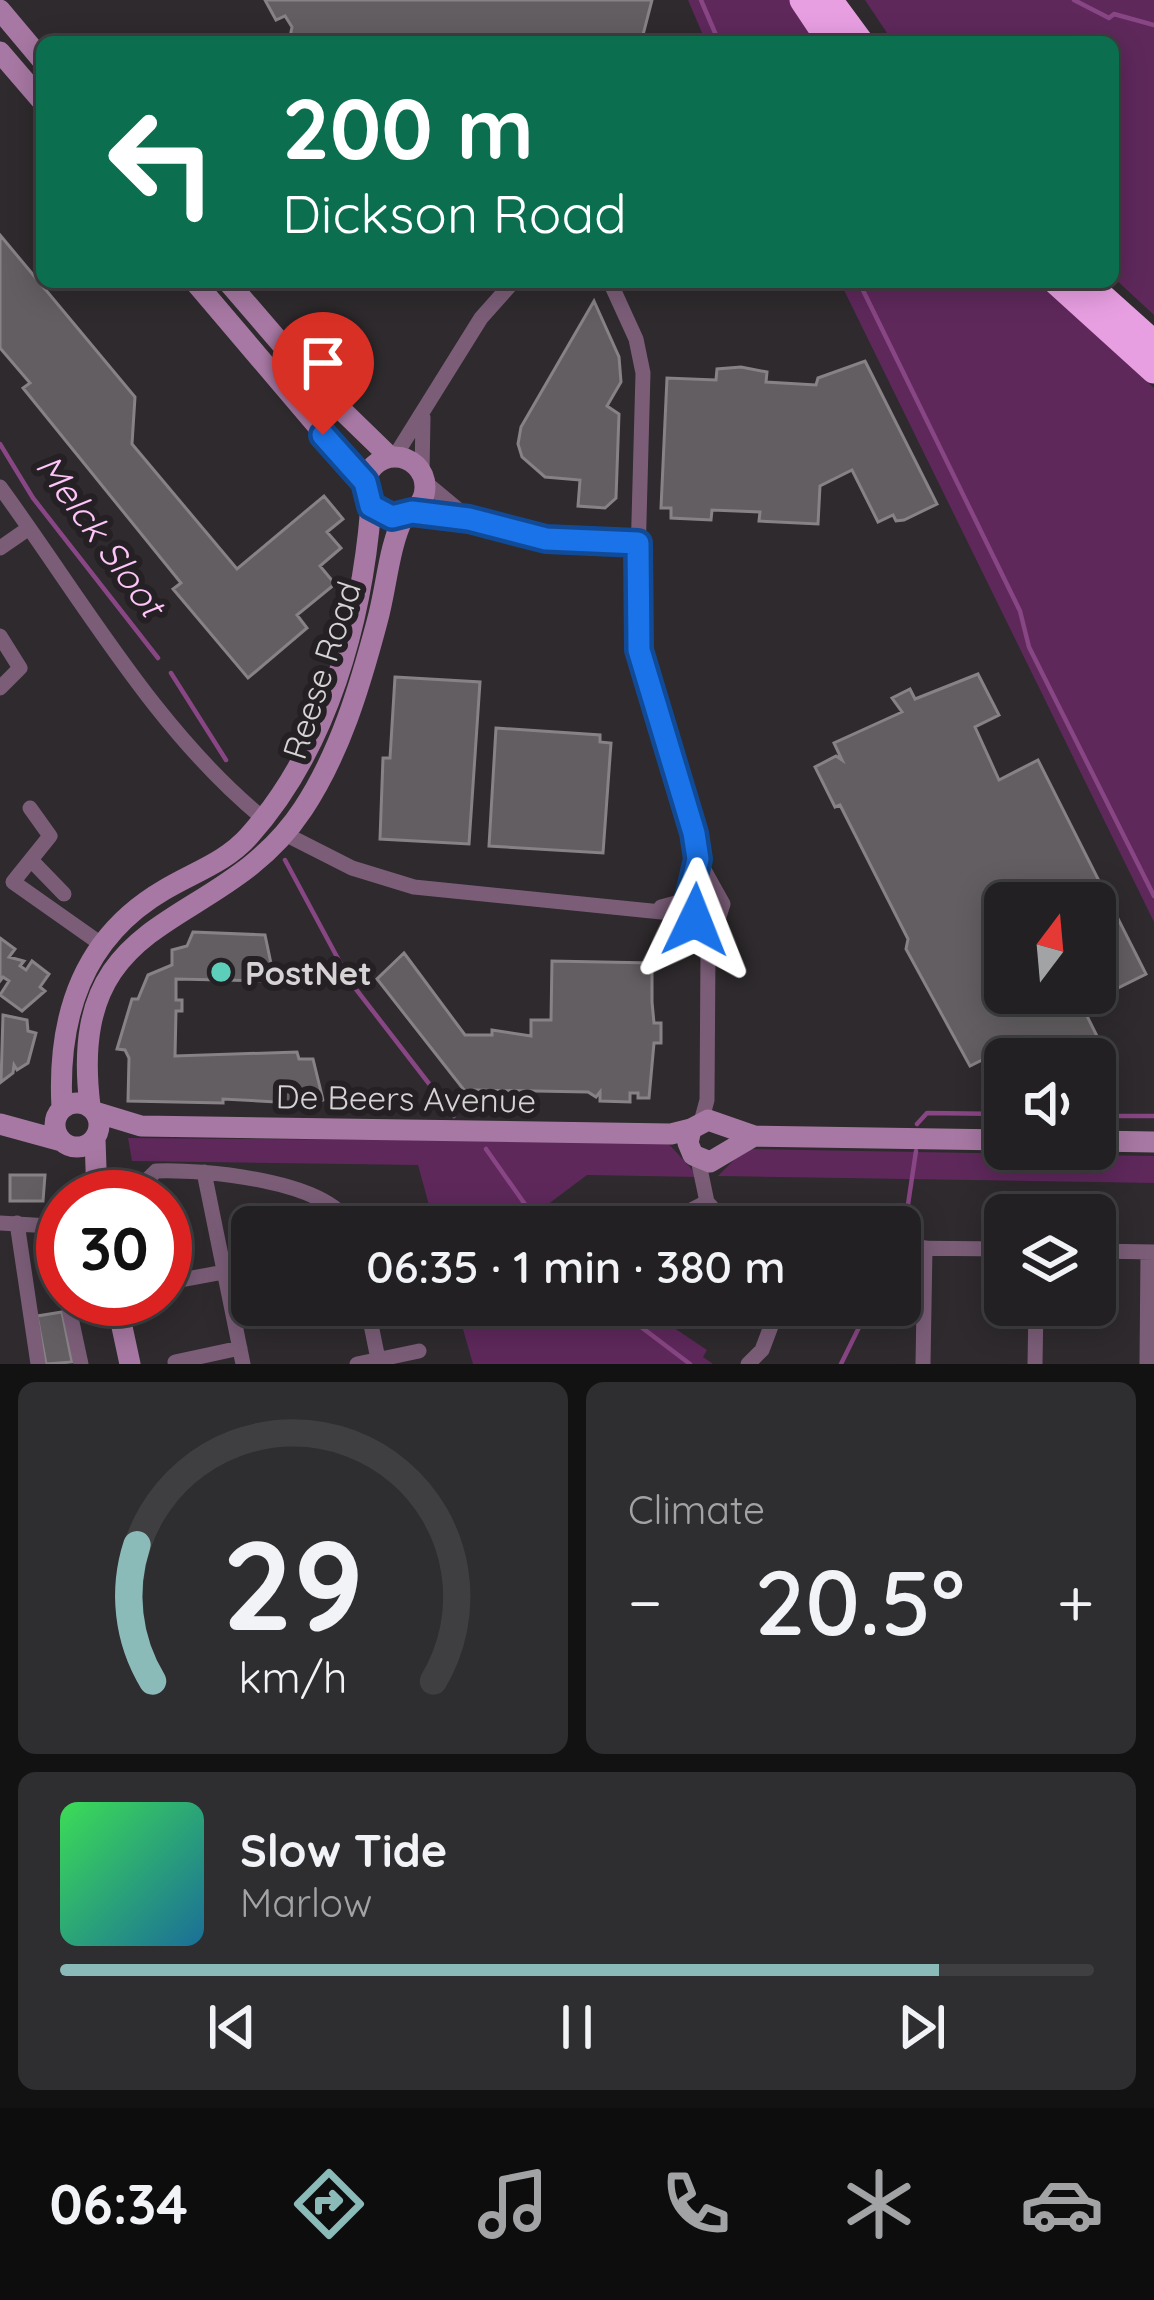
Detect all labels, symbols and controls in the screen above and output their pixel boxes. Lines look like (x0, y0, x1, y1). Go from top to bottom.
text: 200 m (282, 75, 534, 180)
icon: left (84, 84, 240, 240)
text: Dickson Road (282, 179, 627, 247)
pin (272, 312, 374, 435)
icon: arrive (290, 330, 356, 396)
water label: Melck Sloot (27, 445, 177, 628)
street label: Reese Road (273, 576, 369, 764)
position arrow (632, 857, 758, 983)
north arrow (984, 882, 1116, 1014)
map controls (984, 882, 1116, 1326)
place label: PostNet (245, 952, 372, 993)
marker: PostNet (208, 959, 234, 985)
button: sound (984, 1038, 1116, 1170)
street label: De Beers Avenue (275, 1075, 537, 1121)
speed limit sign: 30 (36, 1170, 192, 1326)
button: layers (984, 1194, 1116, 1326)
text: 06:35 · 1 min · 380 m (366, 1238, 786, 1294)
text: Climate (628, 1485, 765, 1534)
text: 29 (222, 1505, 364, 1661)
text: 20.5° (754, 1545, 965, 1658)
text: − (628, 1560, 662, 1643)
text: + (1057, 1560, 1094, 1643)
text: km/h (239, 1650, 347, 1704)
text: Slow Tide (240, 1822, 447, 1878)
text: Marlow (240, 1878, 372, 1927)
icon: previous (199, 1994, 265, 2060)
icon: pause (544, 1994, 610, 2060)
icon: next (889, 1994, 955, 2060)
icon: directions (287, 2162, 371, 2246)
icon: music (471, 2162, 555, 2246)
icon: phone (654, 2162, 738, 2246)
icon: climate (837, 2162, 921, 2246)
icon: car (1020, 2162, 1104, 2246)
text: 06:34 (50, 2170, 188, 2238)

